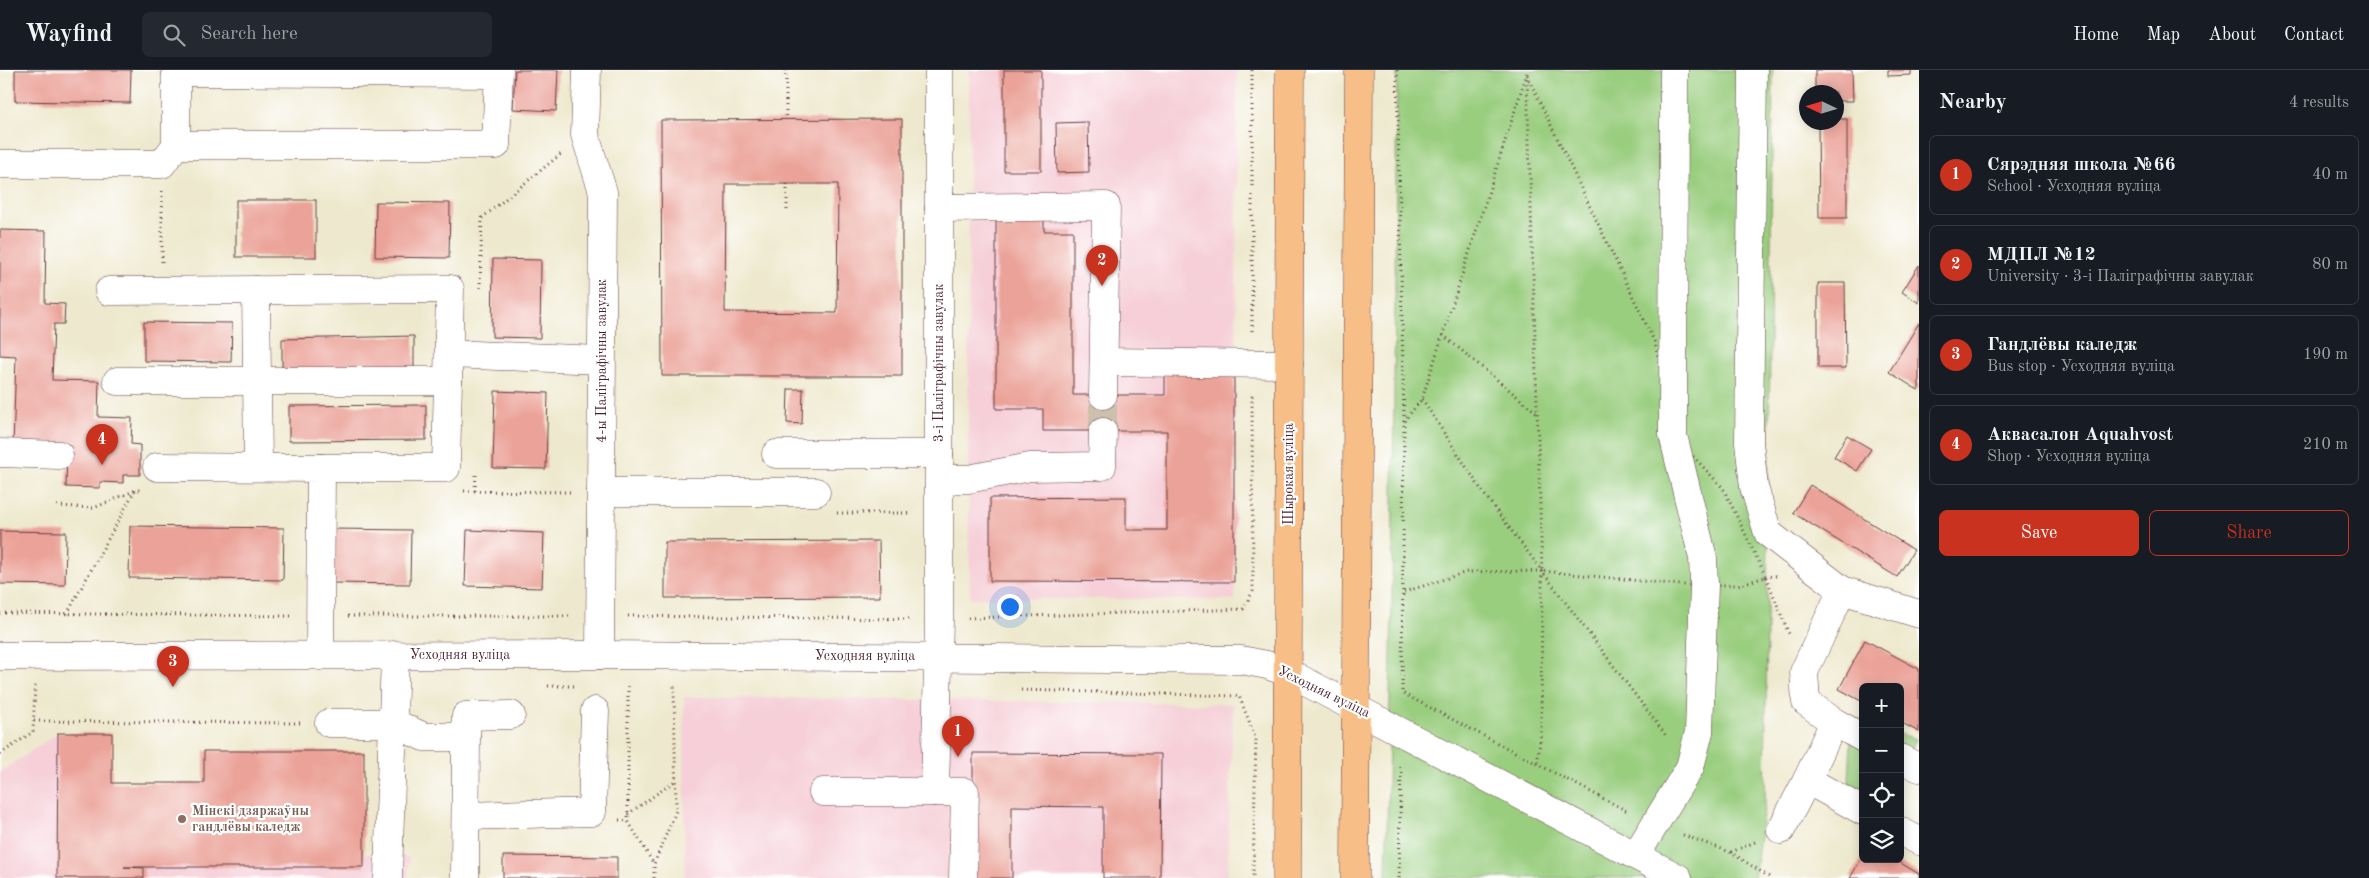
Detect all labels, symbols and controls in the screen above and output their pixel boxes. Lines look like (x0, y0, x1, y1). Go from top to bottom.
search box (142, 12, 492, 57)
icon: search (160, 21, 188, 49)
text: Wayfind (25, 23, 112, 47)
text: Search here (200, 25, 298, 44)
text: Home (2073, 26, 2119, 44)
text: Map (2147, 26, 2180, 44)
text: About (2208, 26, 2256, 44)
text: Contact (2284, 26, 2344, 44)
north arrow (1799, 85, 1844, 130)
text: Nearby (1939, 92, 2007, 113)
text: 4 results (2289, 95, 2349, 111)
text: Сярэдняя школа №66 (1987, 156, 2176, 175)
text: 1 (1951, 167, 1961, 183)
text: 40 m (2312, 167, 2348, 183)
text: School · Усходняя вуліца (1987, 179, 2161, 195)
pin: 2 (1086, 245, 1118, 286)
text: МДПЛ №12 (1987, 246, 2096, 265)
text: 2 (1951, 257, 1961, 273)
text: 80 m (2312, 257, 2348, 273)
text: University · 3-і Паліграфічны завулак (1987, 269, 2254, 285)
street label: 4-ы Паліграфічны завулак (595, 279, 610, 443)
street label: 3-і Паліграфічны завулак (932, 284, 947, 442)
text: Гандлёвы каледж (1987, 336, 2137, 355)
text: 3 (1951, 347, 1961, 363)
text: 190 m (2303, 347, 2348, 363)
text: Bus stop · Усходняя вуліца (1987, 359, 2175, 375)
street label: Шырокая вуліца (1282, 423, 1296, 525)
pin: 4 (86, 424, 118, 465)
text: Аквасалон Aquahvost (1987, 426, 2173, 445)
text: 4 (1951, 437, 1961, 453)
text: 210 m (2303, 437, 2348, 453)
text: Shop · Усходняя вуліца (1987, 449, 2150, 465)
button: Save (1939, 510, 2139, 556)
button: Share (2149, 510, 2349, 556)
your location (997, 594, 1023, 620)
pin: 3 (157, 646, 189, 687)
street label: Усходняя вуліца (410, 648, 510, 662)
street label: Усходняя вуліца (815, 649, 915, 663)
street label: Усходняя вуліца (1276, 664, 1372, 720)
map controls (1859, 683, 1904, 863)
button: + (1859, 683, 1904, 728)
pin: 1 (942, 716, 974, 757)
button: − (1859, 728, 1904, 773)
button: locate (1859, 773, 1904, 818)
place label: Мінскі дзяржаўны гандлёвы каледж (192, 804, 309, 834)
marker: Мінскі дзяржаўны гандлёвы каледж (176, 813, 188, 825)
button: layers (1859, 818, 1904, 863)

